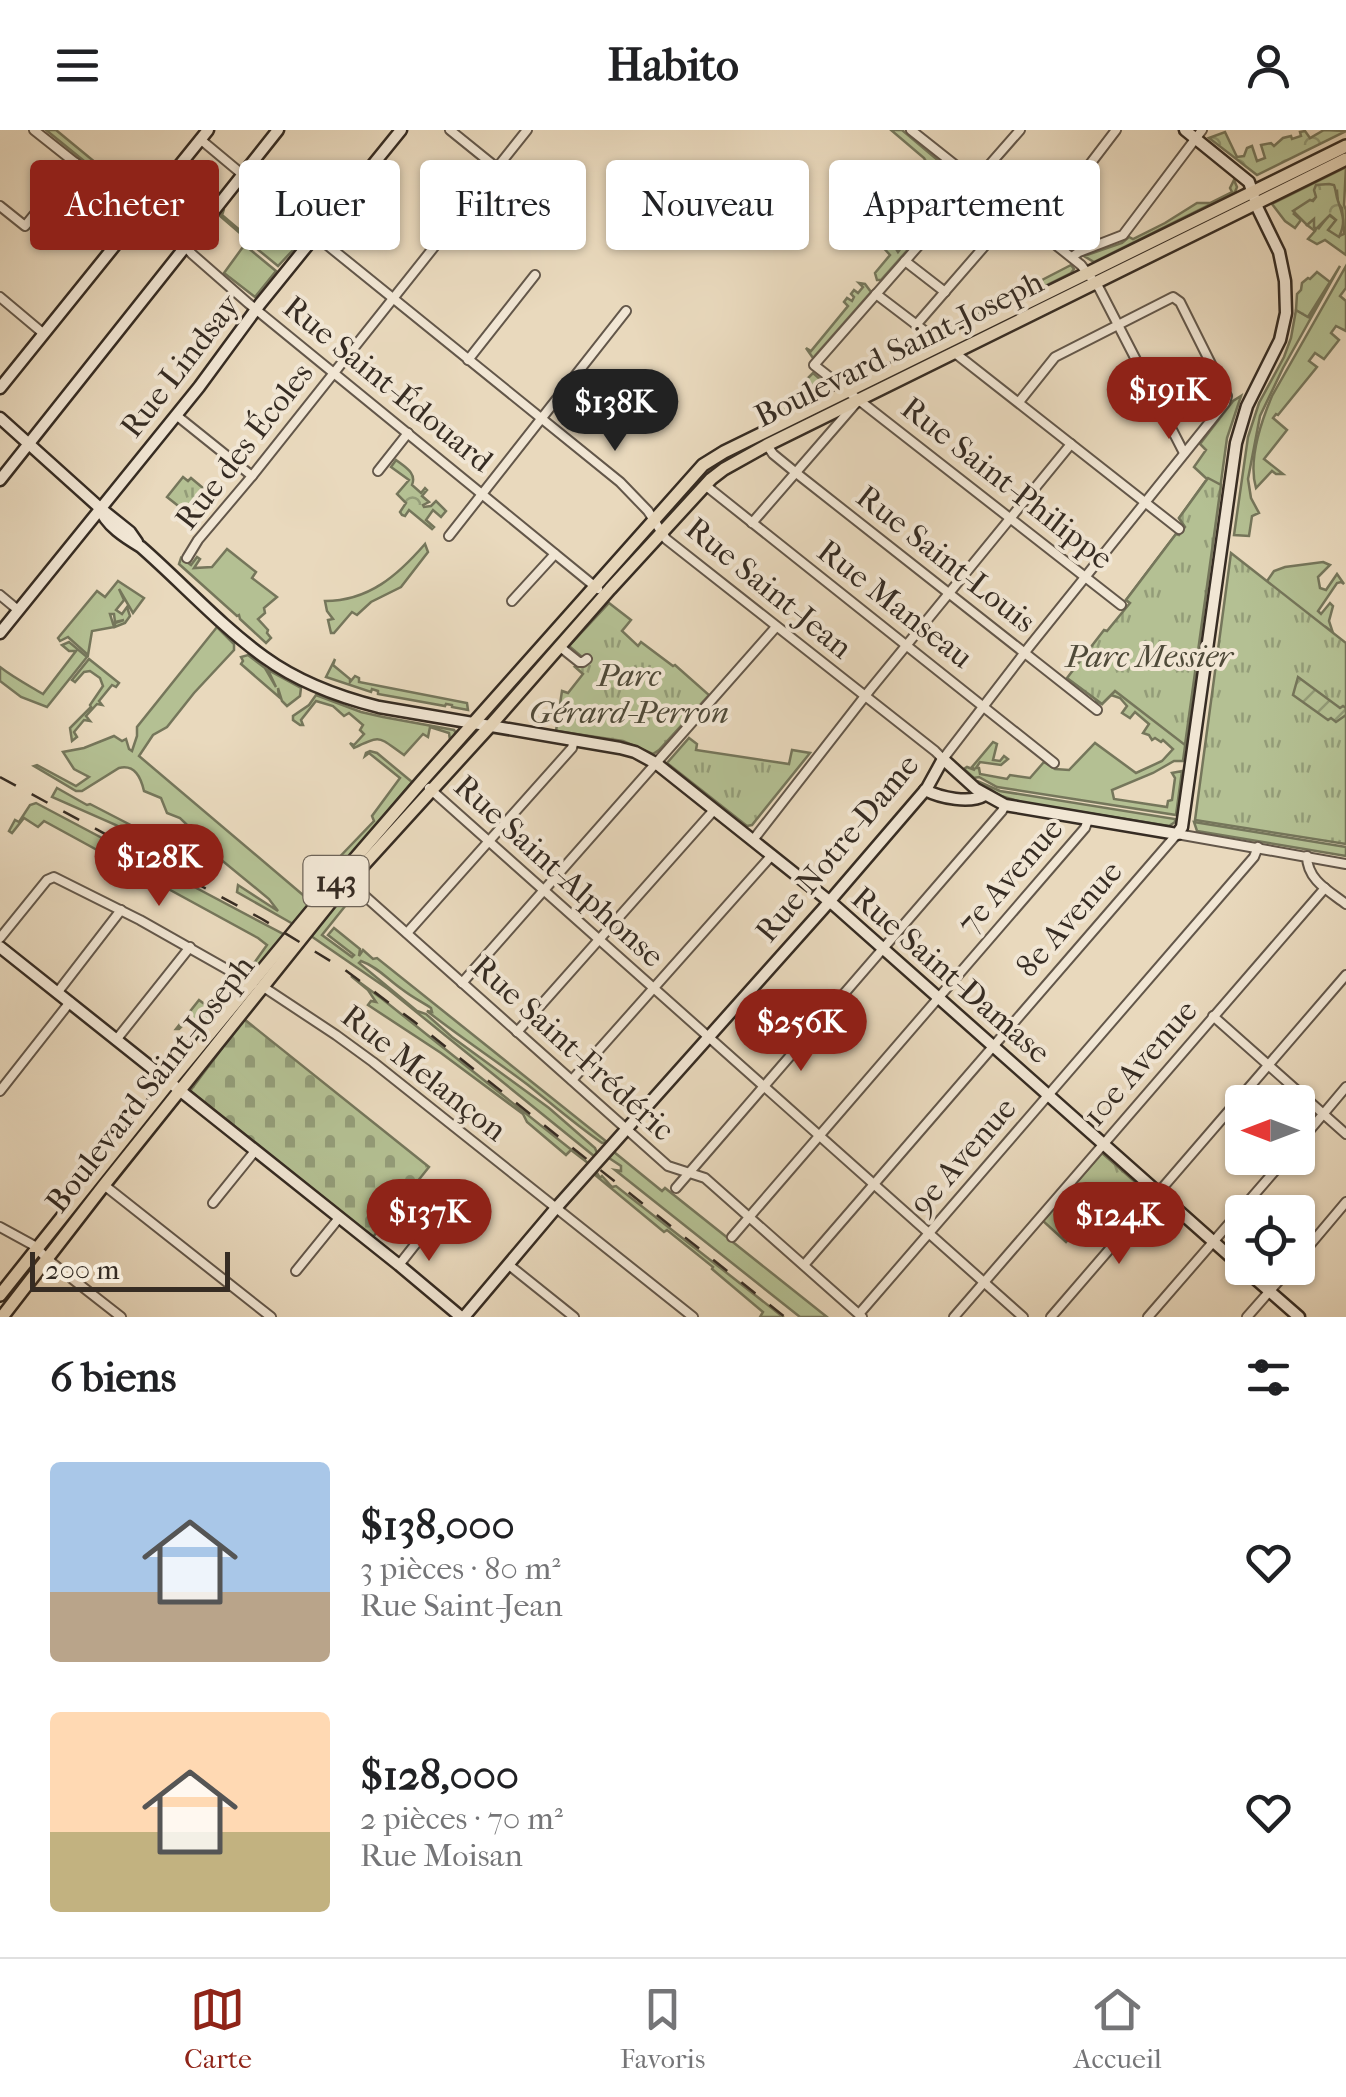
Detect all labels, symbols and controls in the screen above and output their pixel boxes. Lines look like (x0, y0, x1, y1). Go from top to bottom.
icon: menu (50, 38, 105, 93)
icon: person (1241, 38, 1296, 93)
text: Habito (607, 39, 739, 92)
chip: Acheter (30, 160, 219, 250)
chip: Louer (239, 160, 400, 250)
chip: Filtres (420, 160, 586, 250)
chip: Nouveau (606, 160, 809, 250)
chip: Appartement (829, 160, 1100, 250)
street label: Boulevard Saint-Joseph (749, 263, 1049, 435)
street label: Rue Lindsay (113, 286, 248, 445)
street label: Rue Saint-Édouard (276, 288, 501, 480)
street label: Rue des Écoles (168, 355, 320, 537)
pin: $191K (1099, 357, 1239, 442)
pin: $138K (545, 369, 685, 454)
text: $191K (1129, 371, 1209, 408)
text: $138K (574, 383, 656, 420)
street label: Rue Saint-Philippe (894, 389, 1120, 577)
street label: Rue Saint-Louis (849, 478, 1043, 640)
street label: Rue Saint-Jean (679, 510, 860, 666)
street label: Rue Manseau (810, 532, 980, 676)
park label: Parc Messier (1063, 638, 1235, 675)
park label: Parc Gérard-Perron (529, 657, 729, 731)
street label: Rue Notre-Dame (748, 746, 926, 949)
street label: Rue Saint-Alphonse (447, 767, 671, 975)
street label: 7e Avenue (950, 810, 1070, 941)
pin: $128K (89, 824, 229, 909)
text: $128K (117, 838, 201, 875)
street label: 8e Avenue (1008, 853, 1130, 985)
road number: 143 (304, 856, 368, 906)
street label: Rue Saint-Damase (844, 879, 1058, 1071)
street label: Boulevard Saint-Joseph (38, 948, 262, 1220)
street label: Rue Saint-Frédéric (464, 948, 682, 1148)
pin: $256K (731, 989, 871, 1074)
street label: 10e Avenue (1075, 992, 1205, 1134)
street label: Rue Melançon (334, 997, 514, 1149)
text: $256K (757, 1003, 845, 1040)
north arrow (1225, 1085, 1315, 1175)
map controls (1225, 1085, 1315, 1285)
street label: 9e Avenue (902, 1090, 1024, 1222)
pin: $137K (359, 1179, 499, 1264)
pin: $124K (1049, 1182, 1189, 1267)
text: $137K (389, 1193, 469, 1230)
button: locate (1225, 1195, 1315, 1285)
text: $124K (1075, 1196, 1163, 1233)
scale bar (30, 1247, 230, 1292)
text: 200 m (45, 1253, 120, 1286)
icon: filters (1241, 1350, 1296, 1405)
text: 6 biens (50, 1353, 176, 1402)
text: $138,000 (360, 1501, 515, 1550)
icon: home (130, 1502, 250, 1622)
icon: heart (1241, 1535, 1296, 1590)
text: 3 pièces · 80 m² (360, 1550, 560, 1587)
text: Rue Saint-Jean (360, 1587, 563, 1624)
text: $128,000 (360, 1751, 519, 1800)
icon: home (130, 1752, 250, 1872)
icon: heart (1241, 1785, 1296, 1840)
text: 2 pièces · 70 m² (360, 1800, 563, 1837)
text: Rue Moisan (360, 1837, 523, 1874)
tab: Carte (184, 1982, 252, 2075)
tab: Favoris (620, 1982, 705, 2075)
tab: Accueil (1073, 1982, 1162, 2075)

